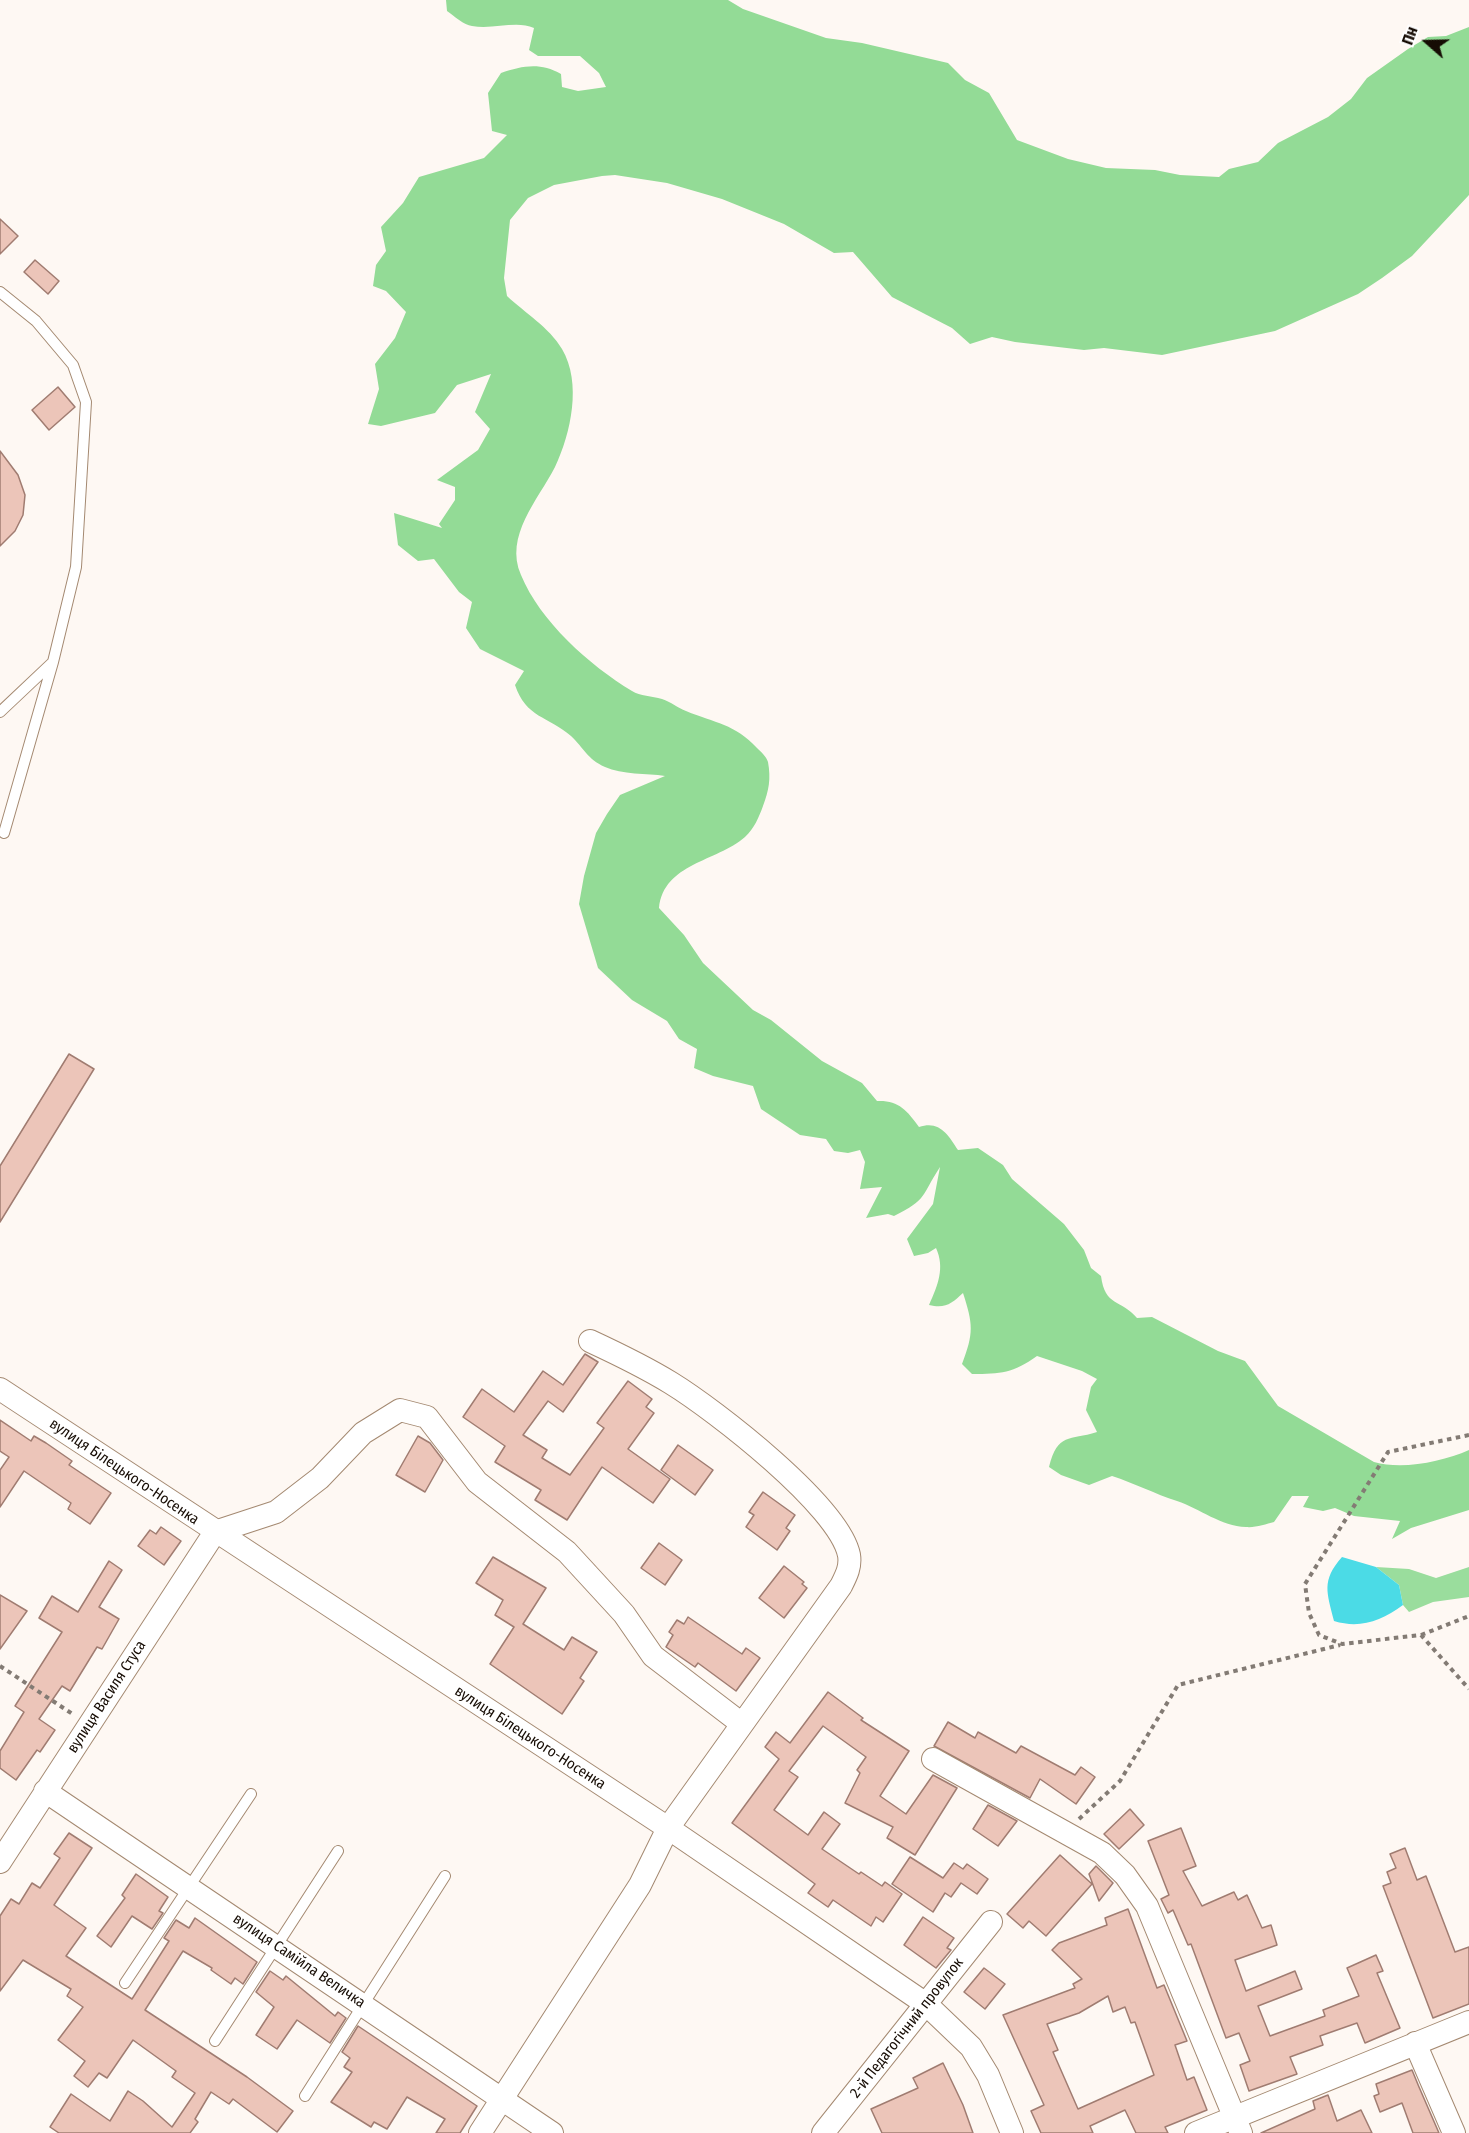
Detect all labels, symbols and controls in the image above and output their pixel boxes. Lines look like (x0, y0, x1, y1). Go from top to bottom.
north arrow (1397, 12, 1457, 72)
text: Пн (1398, 24, 1422, 47)
street label: вулиця Білецького-Носенка (46, 1415, 202, 1529)
street label: вулиця Василя Стуса (64, 1637, 150, 1757)
street label: вулиця Білецького-Носенка (451, 1682, 609, 1794)
street label: вулиця Самійла Величка (229, 1910, 369, 2012)
street label: 2-й Педагогічний провулок (847, 1954, 967, 2102)

